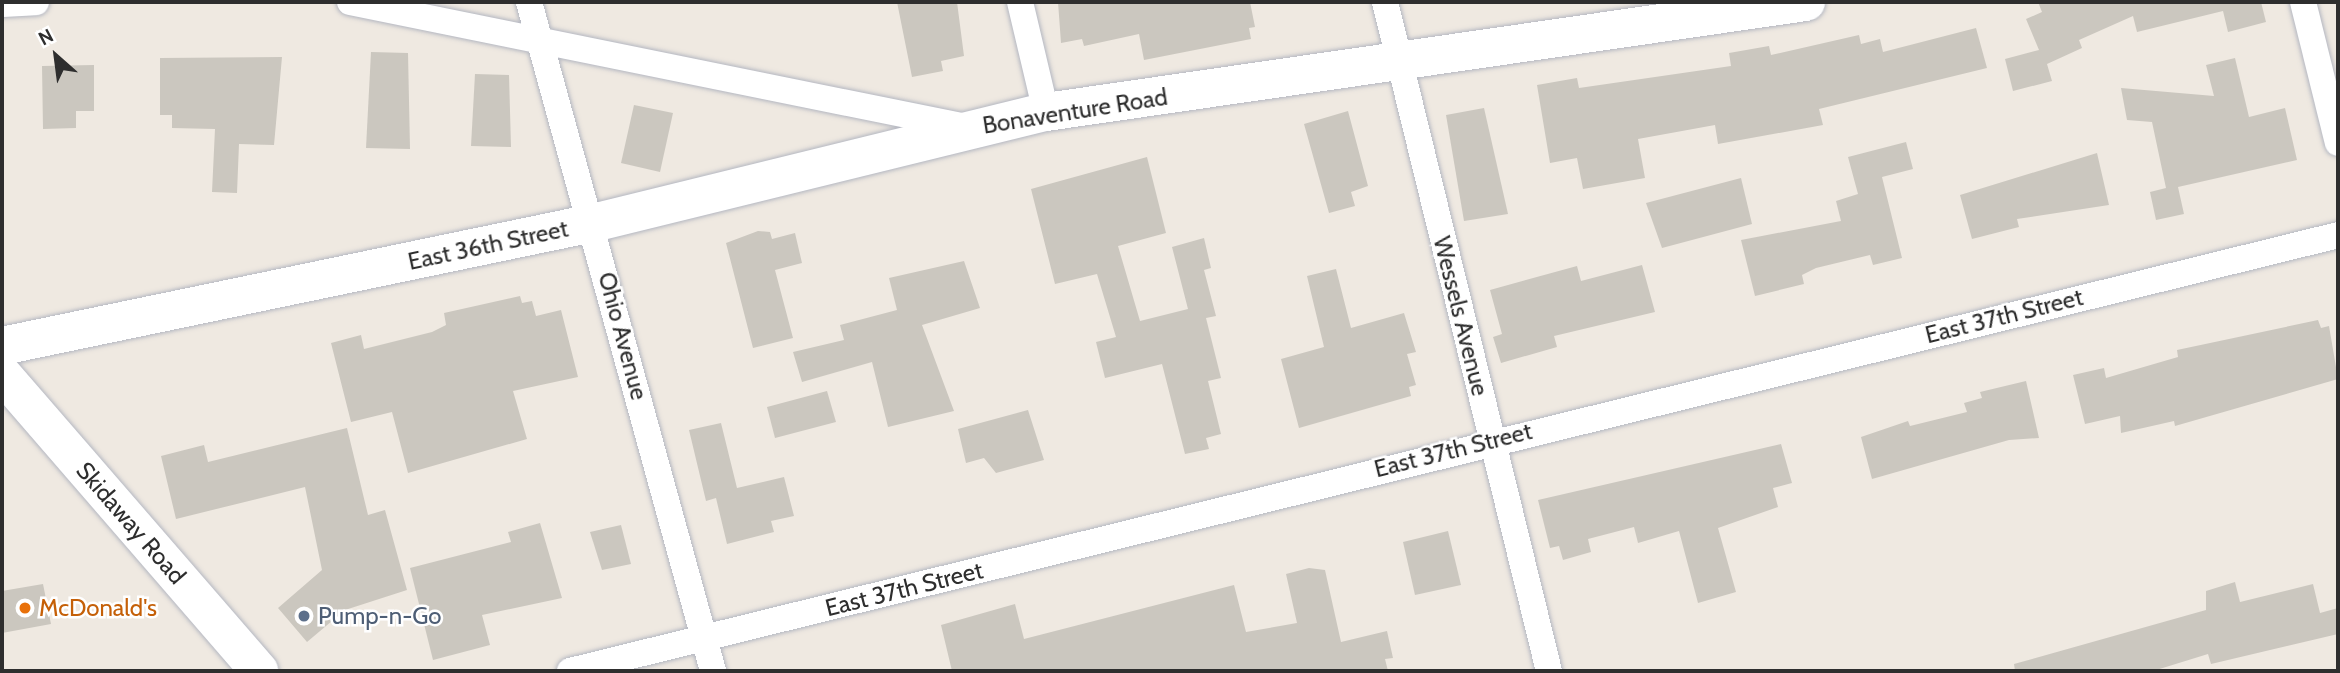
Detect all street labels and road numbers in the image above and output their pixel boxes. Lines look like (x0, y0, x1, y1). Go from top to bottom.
street label: Bonaventure Road (980, 82, 1170, 140)
street label: East 36th Street (405, 214, 571, 276)
street label: Wessels Avenue (1427, 233, 1495, 399)
street label: Ohio Avenue (592, 269, 654, 403)
street label: East 37th Street (1922, 282, 2086, 350)
street label: East 37th Street (1371, 416, 1535, 484)
street label: Skidaway Road (70, 456, 192, 590)
street label: East 37th Street (822, 555, 986, 623)

